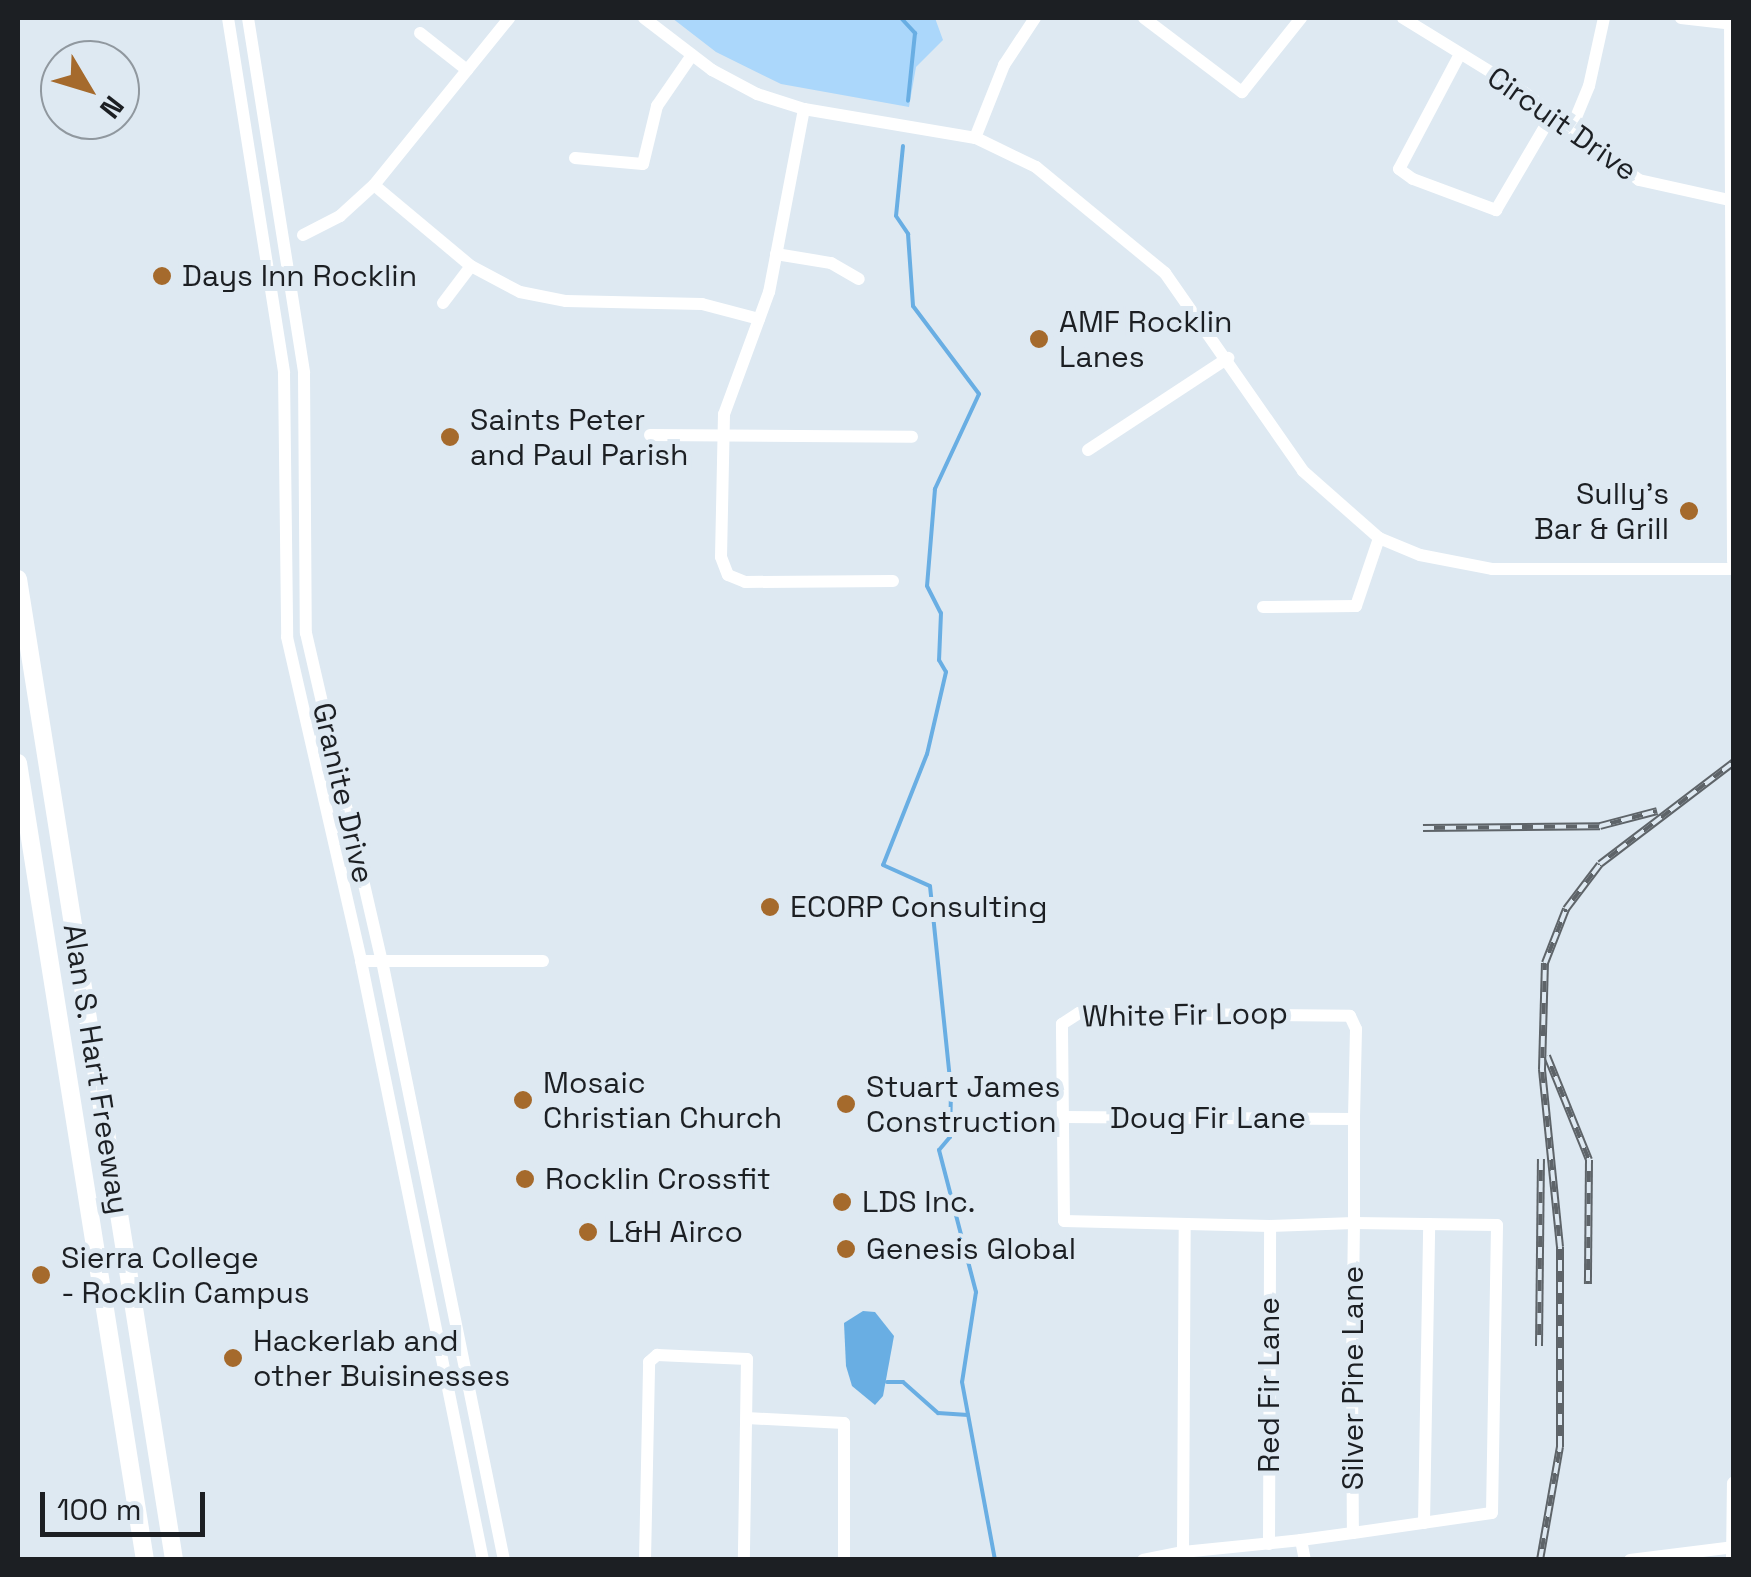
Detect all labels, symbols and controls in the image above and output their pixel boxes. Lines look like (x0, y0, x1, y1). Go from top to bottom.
north arrow (40, 40, 140, 140)
street label: Circuit Drive (1480, 59, 1644, 189)
text: N (92, 89, 132, 126)
place label: Days Inn Rocklin (182, 258, 417, 294)
marker: Days Inn Rocklin (151, 265, 173, 287)
place label: AMF Rocklin Lanes (1059, 304, 1232, 374)
marker: AMF Rocklin Lanes (1028, 328, 1050, 350)
place label: Saints Peter and Paul Parish (470, 402, 688, 472)
marker: Saints Peter and Paul Parish (439, 426, 461, 448)
place label: Sully's Bar & Grill (1534, 476, 1669, 546)
marker: Sully's Bar & Grill (1678, 500, 1700, 522)
street label: Granite Drive (305, 699, 381, 887)
place label: ECORP Consulting (790, 889, 1047, 925)
marker: ECORP Consulting (759, 896, 781, 918)
street label: Alan S. Hart Freeway (55, 921, 137, 1217)
street label: White Fir Loop (1082, 995, 1288, 1035)
place label: Mosaic Christian Church (543, 1065, 782, 1136)
place label: Stuart James Construction (866, 1069, 1060, 1140)
marker: Mosaic Christian Church (512, 1089, 534, 1111)
marker: Stuart James Construction (835, 1093, 857, 1115)
street label: Doug Fir Lane (1110, 1100, 1306, 1136)
place label: Rocklin Crossfit (545, 1161, 771, 1197)
marker: Rocklin Crossfit (514, 1168, 536, 1190)
place label: LDS Inc. (862, 1184, 975, 1220)
marker: LDS Inc. (831, 1191, 853, 1213)
place label: L&H Airco (608, 1214, 743, 1250)
marker: L&H Airco (577, 1221, 599, 1243)
place label: Genesis Global (866, 1231, 1076, 1267)
marker: Genesis Global (835, 1238, 857, 1260)
place label: Sierra College - Rocklin Campus (61, 1240, 311, 1310)
marker: Sierra College - Rocklin Campus (30, 1264, 52, 1286)
street label: Silver Pine Lane (1335, 1266, 1371, 1490)
street label: Red Fir Lane (1251, 1297, 1287, 1473)
place label: Hackerlab and other Buisinesses (253, 1323, 510, 1394)
marker: Hackerlab and other Buisinesses (222, 1347, 244, 1369)
scale bar (45, 1472, 210, 1534)
text: 100 m (57, 1490, 142, 1529)

